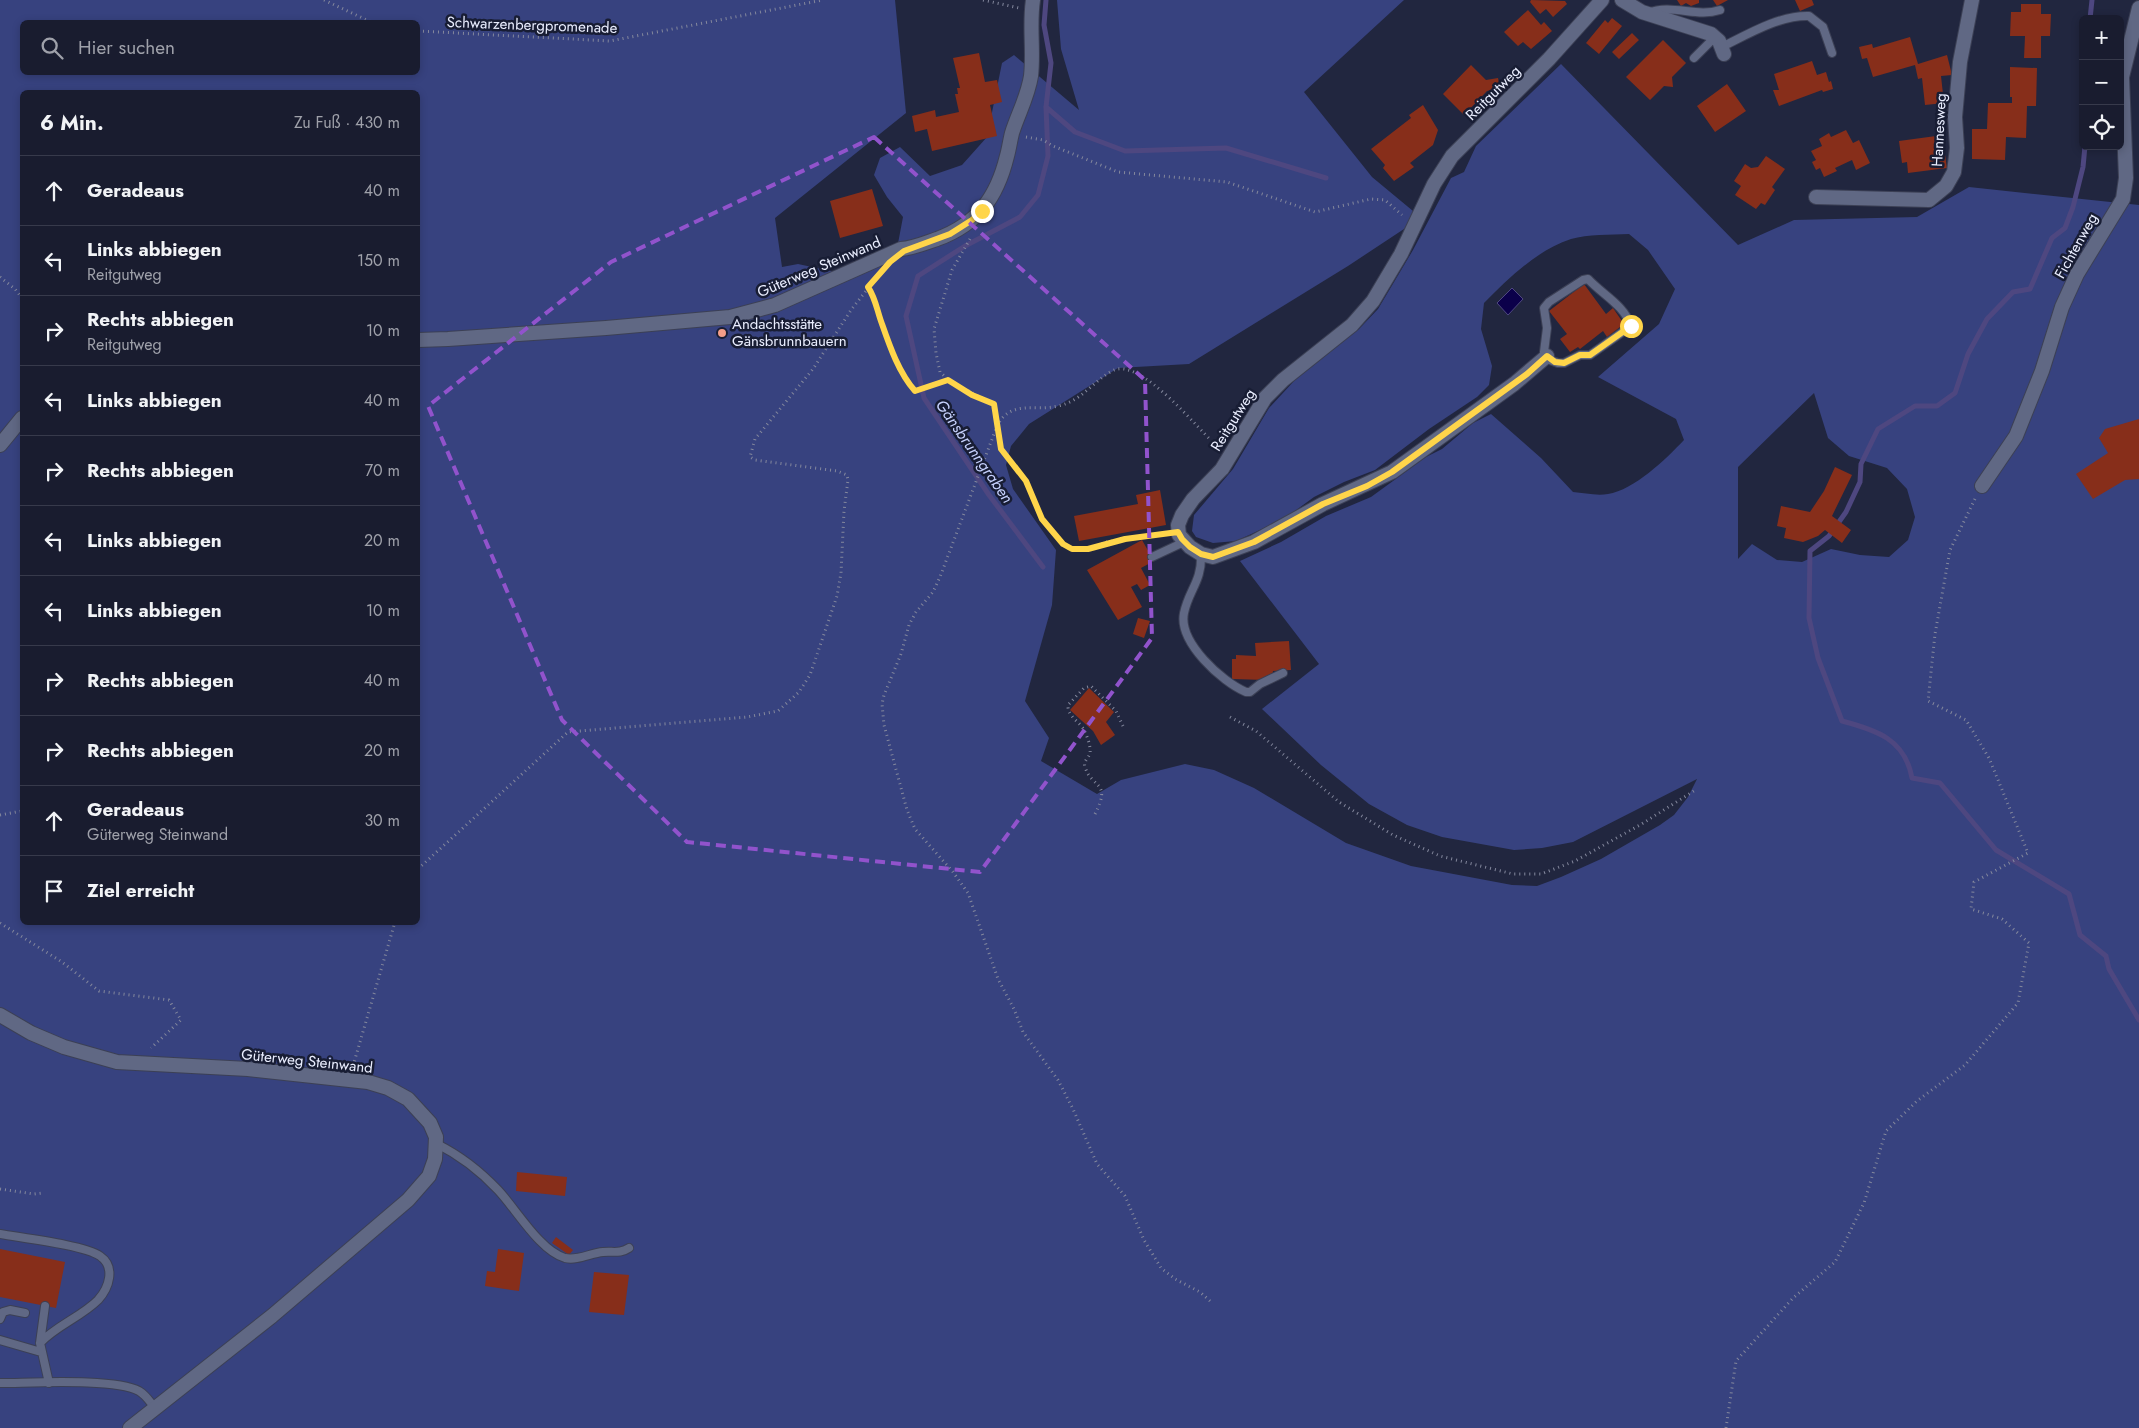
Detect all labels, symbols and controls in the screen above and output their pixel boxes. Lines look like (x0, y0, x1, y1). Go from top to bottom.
street label: Schwarzenbergpromenade (446, 11, 618, 39)
map controls (2079, 15, 2124, 150)
button: + (2079, 15, 2124, 60)
search box (20, 20, 420, 75)
icon: search (38, 34, 66, 62)
text: Hier suchen (78, 34, 175, 61)
button: − (2079, 60, 2124, 105)
street label: Reitgutweg (1461, 61, 1525, 125)
street label: Hannesweg (1926, 93, 1952, 167)
button: locate (2079, 105, 2124, 150)
text: 6 Min. (40, 108, 104, 138)
text: Zu Fuß · 430 m (294, 111, 400, 134)
icon: ahead (40, 177, 68, 205)
text: Geradeaus (87, 177, 184, 204)
text: 40 m (364, 179, 400, 202)
route end (971, 200, 994, 223)
street label: Fichtenweg (2049, 209, 2103, 283)
street label: Güterweg Steinwand (754, 231, 884, 303)
text: Links abbiegen (87, 236, 222, 263)
icon: left (40, 247, 68, 275)
text: 150 m (357, 249, 400, 272)
text: Reitgutweg (87, 263, 162, 286)
text: Rechts abbiegen (87, 306, 234, 333)
place label: Andachtsstätte Gänsbrunnbauern (732, 313, 847, 352)
route start (1620, 315, 1643, 338)
icon: right (40, 317, 68, 345)
text: 10 m (366, 319, 400, 342)
marker: Andachtsstätte Gänsbrunnbauern (716, 327, 728, 339)
text: Reitgutweg (87, 333, 162, 356)
street label: Reitgutweg (1205, 385, 1261, 455)
icon: left (40, 387, 68, 415)
text: Links abbiegen (87, 387, 222, 414)
text: 40 m (364, 389, 400, 412)
water label: Gänsbrunngraben (930, 395, 1019, 508)
icon: right (40, 457, 68, 485)
text: Rechts abbiegen (87, 457, 234, 484)
text: 70 m (365, 459, 400, 482)
icon: left (40, 527, 68, 555)
text: Links abbiegen (87, 527, 222, 554)
text: 20 m (364, 529, 400, 552)
icon: left (40, 597, 68, 625)
text: Links abbiegen (87, 597, 222, 624)
text: 10 m (366, 599, 400, 622)
icon: right (40, 667, 68, 695)
text: Rechts abbiegen (87, 667, 234, 694)
text: 40 m (364, 669, 400, 692)
icon: right (40, 737, 68, 765)
text: Rechts abbiegen (87, 737, 234, 764)
text: 20 m (364, 739, 400, 762)
text: Geradeaus (87, 796, 184, 823)
icon: ahead (40, 807, 68, 835)
text: 30 m (364, 809, 400, 832)
text: Güterweg Steinwand (87, 823, 228, 846)
icon: arrive (40, 877, 68, 905)
text: Ziel erreicht (87, 877, 194, 904)
street label: Güterweg Steinwand (240, 1043, 374, 1079)

